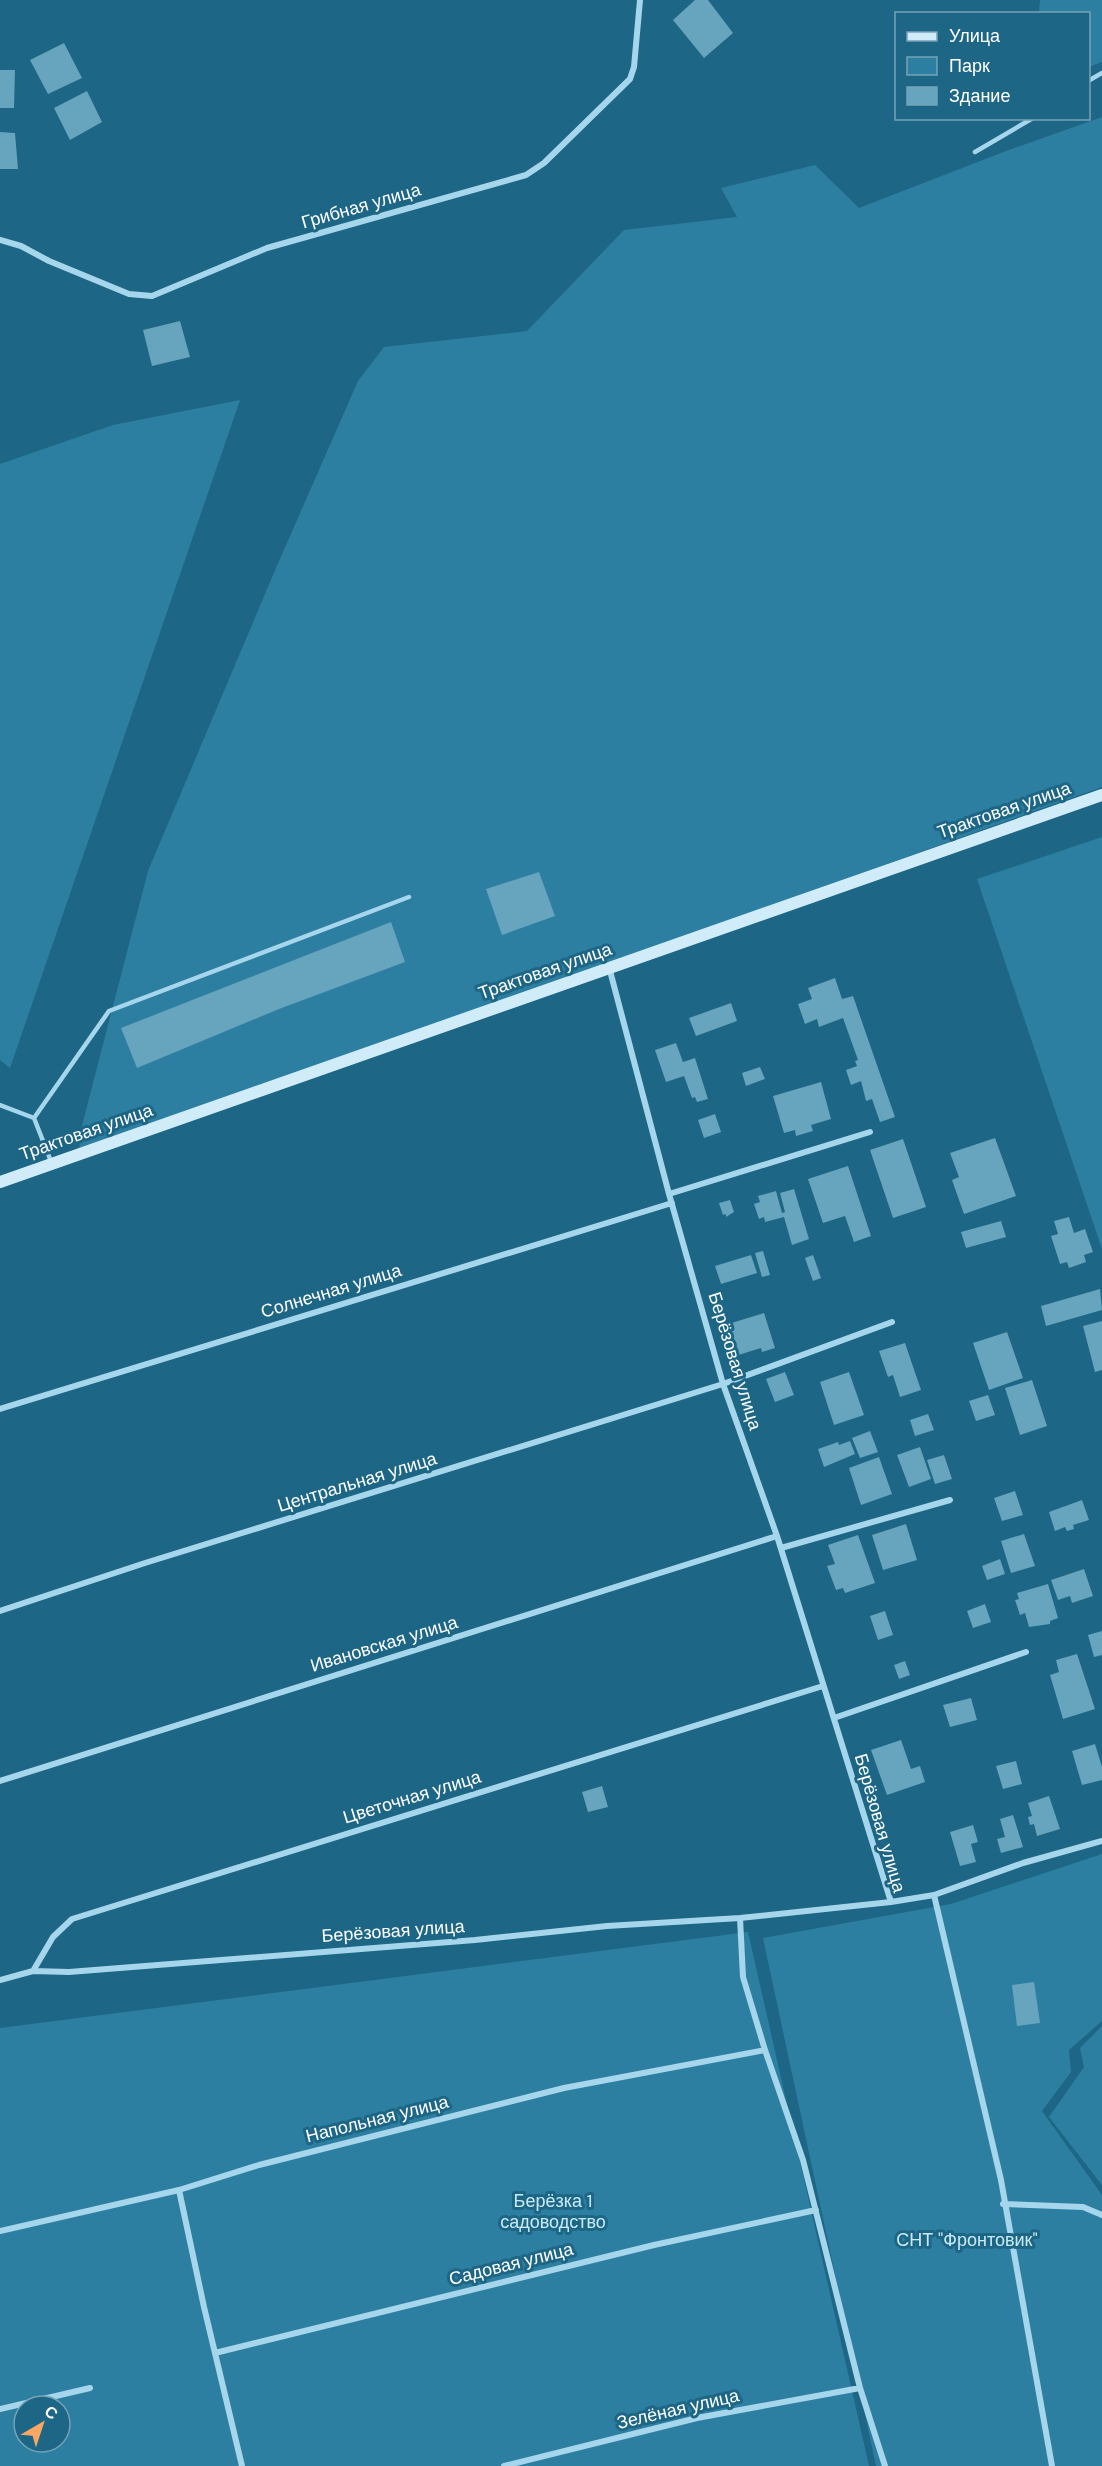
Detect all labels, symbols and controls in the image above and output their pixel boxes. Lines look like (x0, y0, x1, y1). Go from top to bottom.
legend (895, 12, 1090, 120)
text: Улица (949, 24, 1001, 48)
text: Парк (949, 54, 990, 78)
text: Здание (949, 84, 1010, 108)
street label: Грибная улица (299, 177, 424, 234)
street label: Трактовая улица (934, 776, 1075, 844)
street label: Трактовая улица (475, 937, 616, 1005)
street label: Трактовая улица (16, 1098, 157, 1166)
street label: Солнечная улица (258, 1258, 405, 1324)
street label: Берёзовая улица (703, 1289, 768, 1434)
street label: Центральная улица (274, 1446, 441, 1518)
street label: Ивановская улица (307, 1610, 462, 1678)
street label: Берёзовая улица (849, 1751, 912, 1896)
street label: Цветочная улица (340, 1764, 485, 1829)
street label: Берёзовая улица (321, 1914, 466, 1948)
street label: Напольная улица (303, 2089, 452, 2148)
park label: Берёзка 1 садоводство (500, 2189, 606, 2234)
park label: СНТ "Фронтовик" (896, 2228, 1038, 2252)
street label: Садовая улица (446, 2237, 577, 2291)
street label: Зелёная улица (615, 2383, 742, 2435)
north arrow (12, 2394, 72, 2454)
text: С (40, 2401, 63, 2425)

